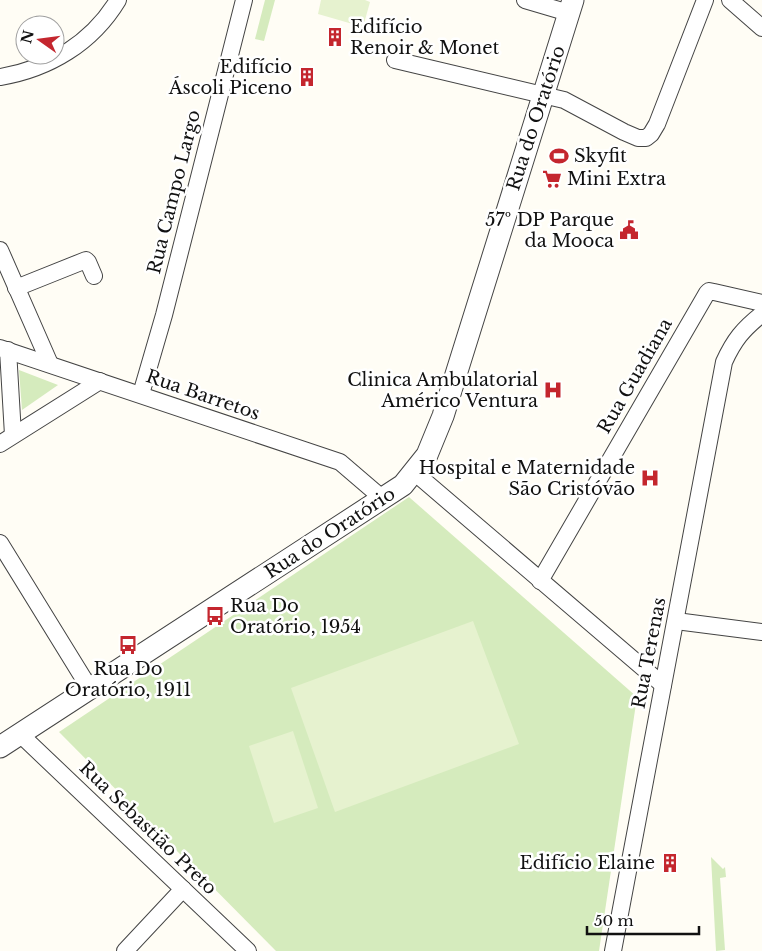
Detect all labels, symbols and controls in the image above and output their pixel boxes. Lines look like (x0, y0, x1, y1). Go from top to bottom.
north arrow (15, 15, 65, 65)
place label: Edifício Renoir & Monet (350, 16, 500, 59)
building icon: Edifício Renoir & Monet (324, 26, 346, 48)
text: N (17, 28, 38, 45)
street label: Rua do Oratório (502, 43, 570, 193)
place label: Edifício Áscoli Piceno (168, 56, 292, 99)
building icon: Edifício Áscoli Piceno (296, 66, 318, 88)
street label: Rua Campo Largo (143, 108, 205, 276)
sports icon: Skyfit (548, 145, 570, 167)
place label: Skyfit (574, 145, 627, 167)
supermarket icon: Mini Extra (541, 168, 563, 190)
place label: Mini Extra (567, 168, 666, 190)
place label: 57º DP Parque da Mooca (485, 209, 614, 252)
public building icon: 57º DP Parque da Mooca (618, 219, 640, 241)
street label: Rua Guadiana (593, 314, 677, 438)
street label: Rua Barretos (143, 365, 263, 425)
place label: Clinica Ambulatorial Américo Ventura (347, 369, 538, 412)
hospital icon: Clinica Ambulatorial Américo Ventura (542, 379, 564, 401)
place label: Hospital e Maternidade São Cristóvão (419, 457, 635, 500)
hospital icon: Hospital e Maternidade São Cristóvão (639, 467, 661, 489)
street label: Rua do Oratório (261, 483, 399, 583)
place label: Rua Do Oratório, 1954 (230, 595, 361, 638)
street label: Rua Terenas (627, 596, 671, 710)
bus stop icon: Rua Do Oratório, 1954 (204, 605, 226, 627)
bus stop icon: Rua Do Oratório, 1911 (117, 634, 139, 656)
place label: Rua Do Oratório, 1911 (65, 658, 191, 701)
street label: Rua Sebastião Preto (75, 757, 221, 899)
place label: Edifício Elaine (520, 852, 655, 874)
building icon: Edifício Elaine (659, 852, 681, 874)
scale bar (587, 904, 700, 936)
text: 50 m (594, 911, 634, 930)

